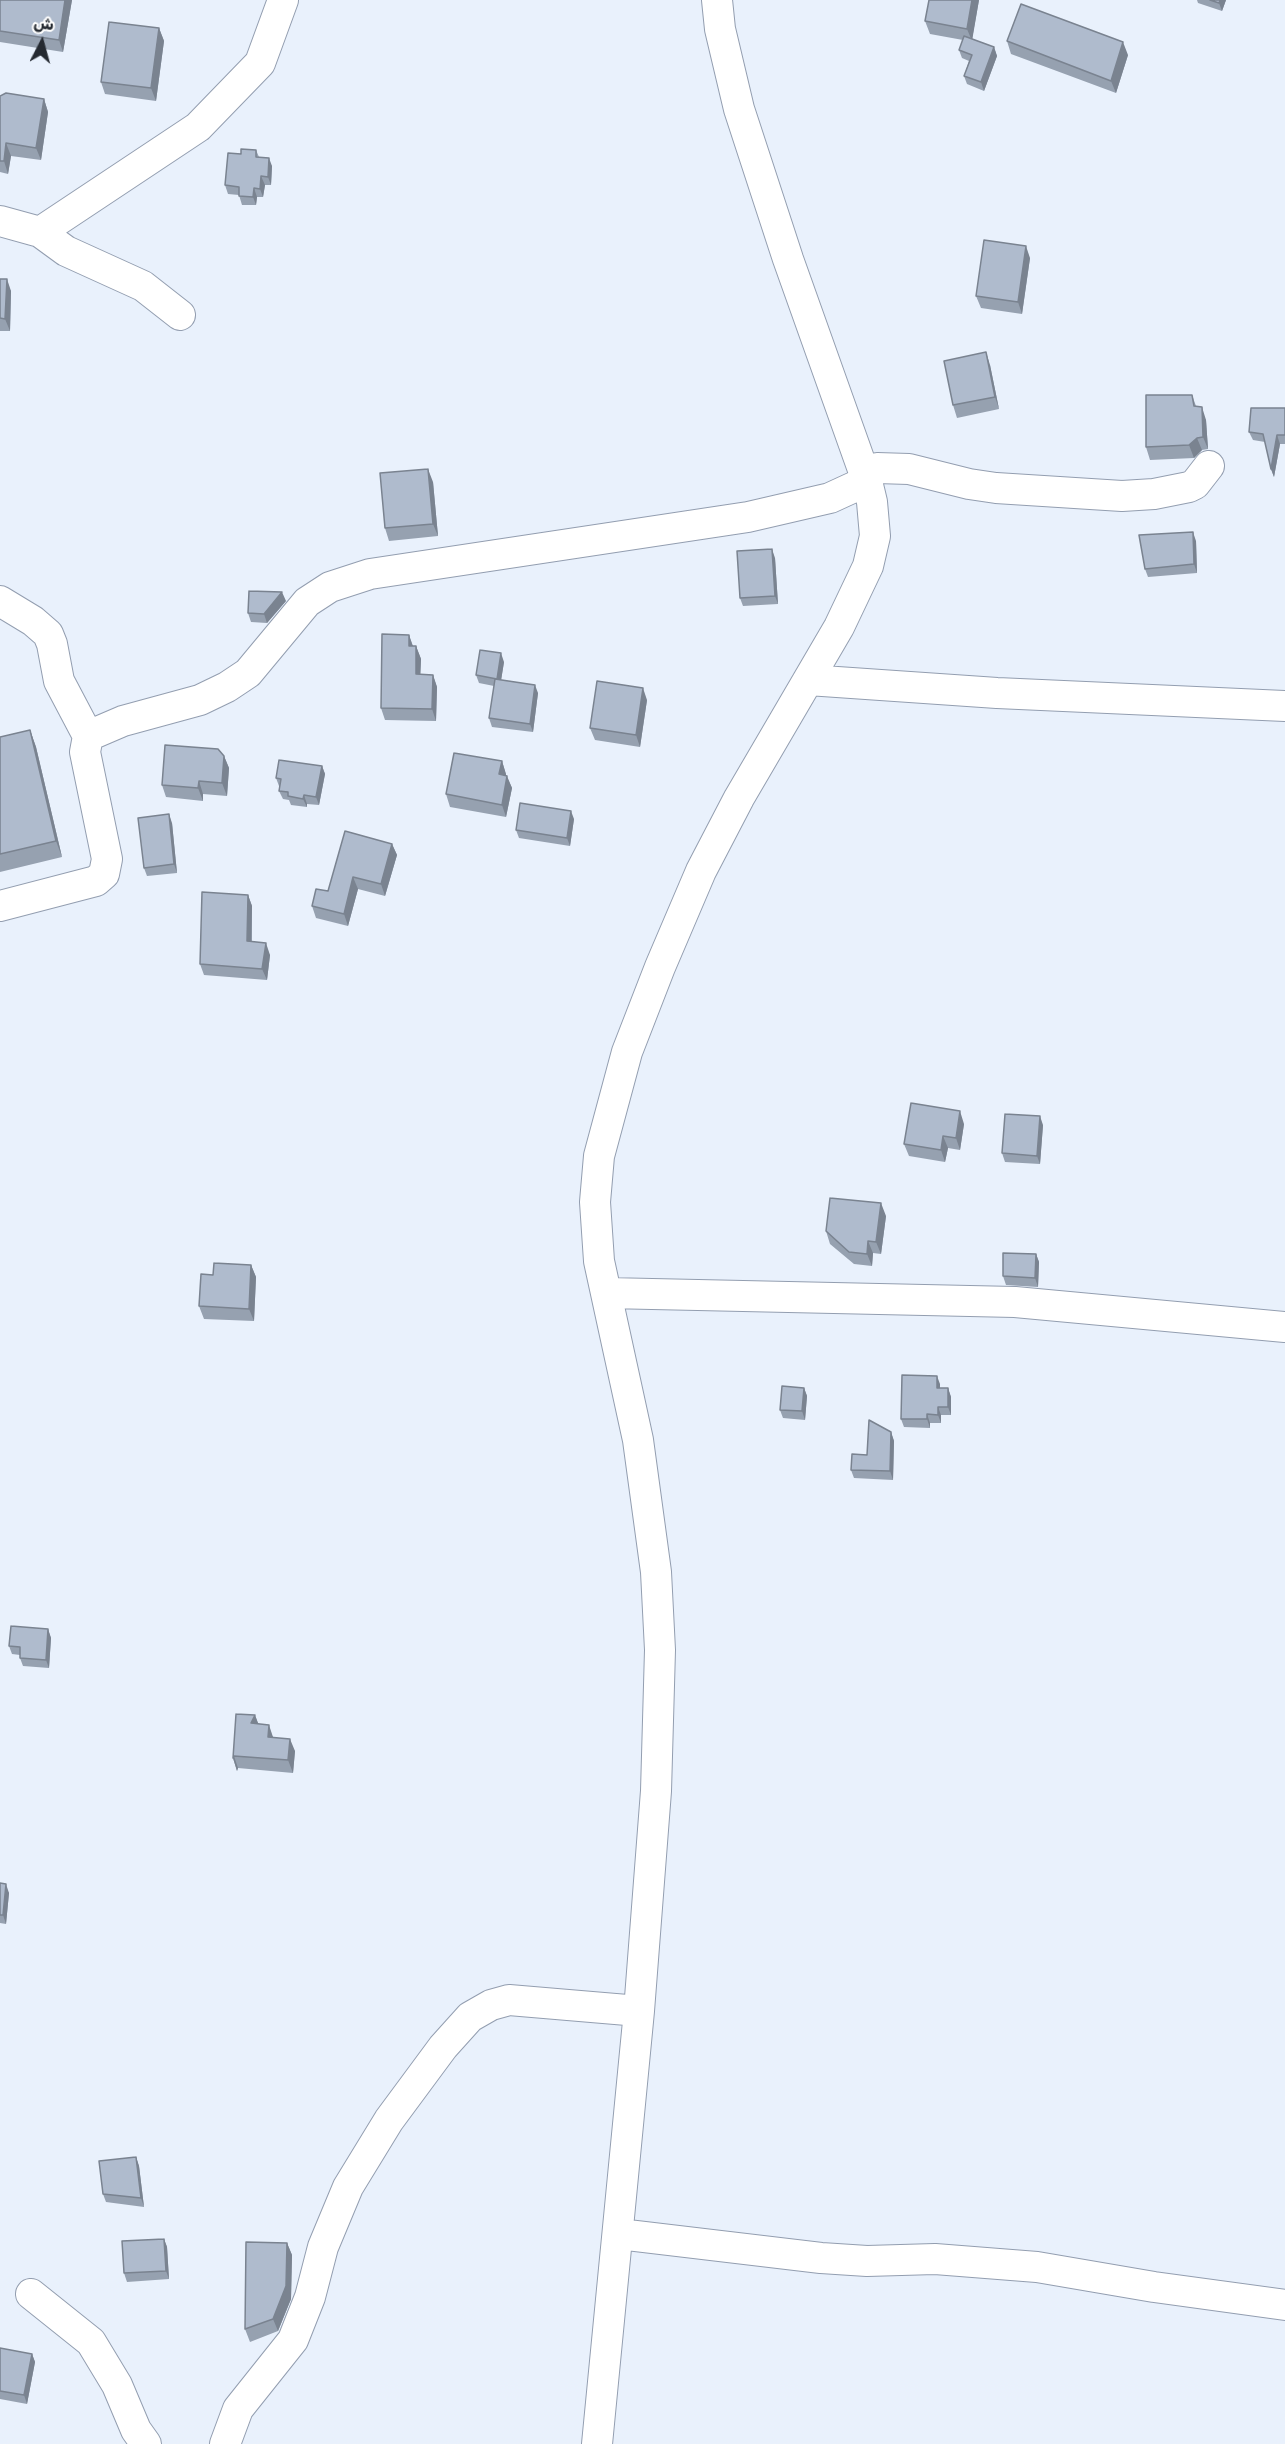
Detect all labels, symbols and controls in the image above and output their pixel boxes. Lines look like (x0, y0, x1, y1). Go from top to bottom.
north arrow (12, 12, 72, 72)
text: ش (33, 13, 55, 34)

